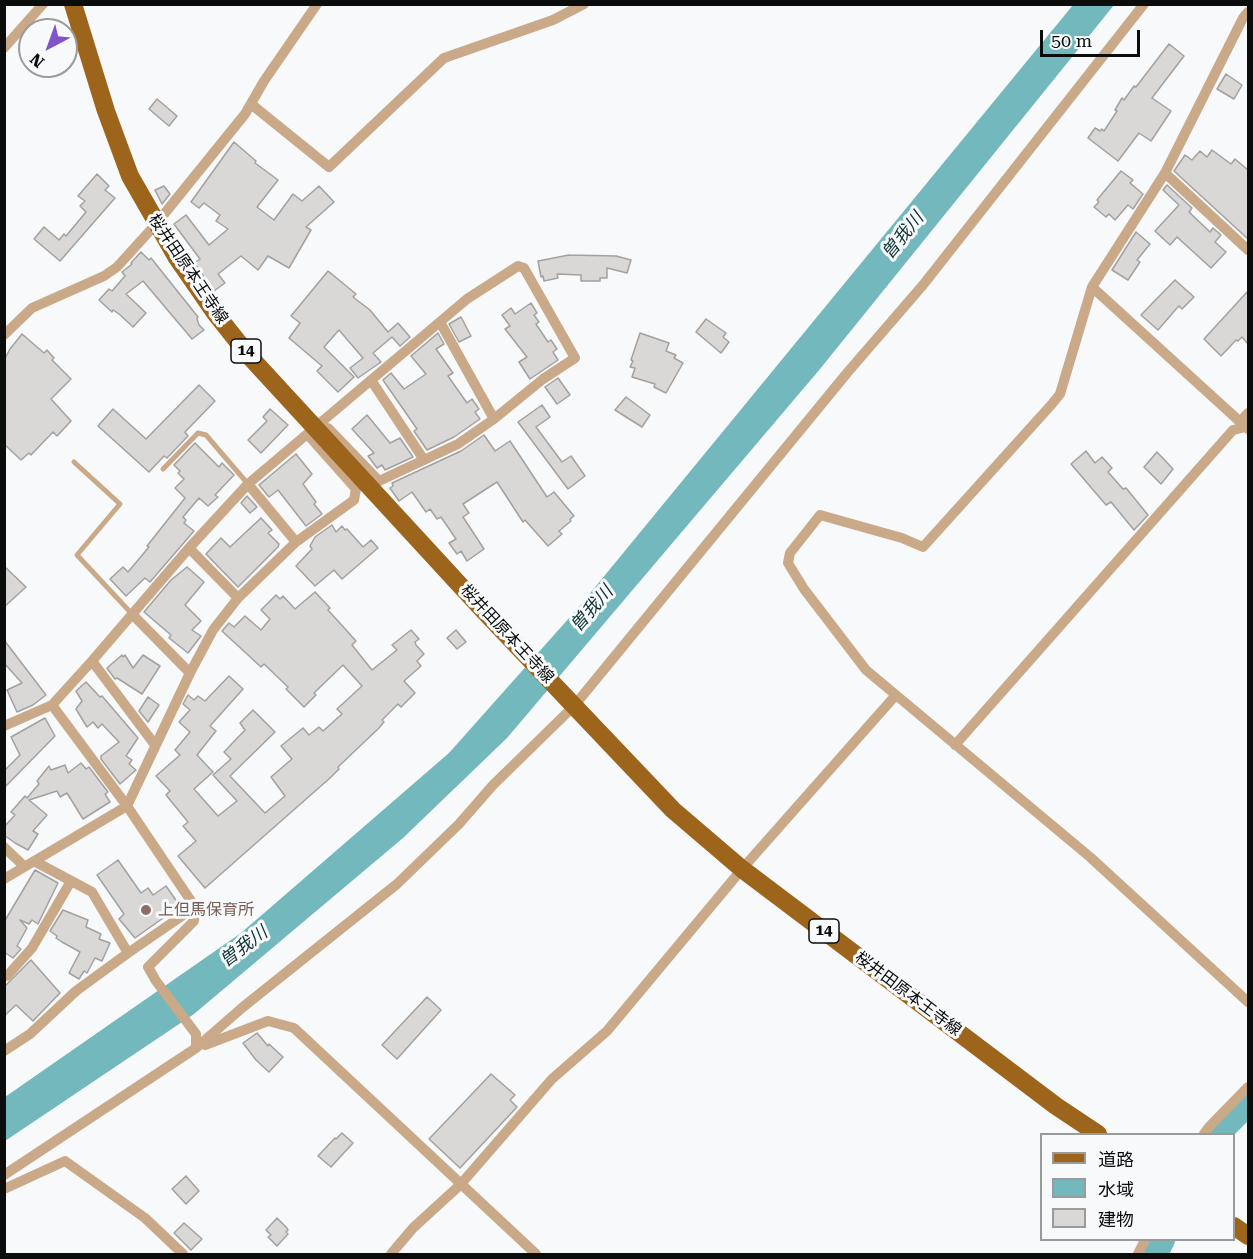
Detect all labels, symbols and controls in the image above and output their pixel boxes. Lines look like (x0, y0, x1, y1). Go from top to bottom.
north arrow (18, 18, 78, 78)
scale bar (1043, 18, 1144, 56)
text: 50 m (1051, 30, 1092, 51)
text: N (26, 49, 48, 72)
water label: 曽我川 (878, 208, 928, 264)
street label: 桜井田原本王寺線 (144, 211, 232, 327)
road number: 14 (231, 339, 261, 363)
street label: 桜井田原本王寺線 (456, 581, 558, 687)
water label: 曽我川 (566, 582, 618, 636)
place label: 上但馬保育所 (158, 900, 254, 920)
marker: 上但馬保育所 (139, 903, 153, 917)
road number: 14 (809, 919, 839, 943)
water label: 曽我川 (216, 922, 272, 972)
street label: 桜井田原本王寺線 (851, 948, 965, 1040)
legend (1040, 1133, 1235, 1241)
text: 道路 (1098, 1149, 1134, 1170)
text: 水域 (1098, 1179, 1134, 1200)
text: 建物 (1098, 1209, 1134, 1230)

